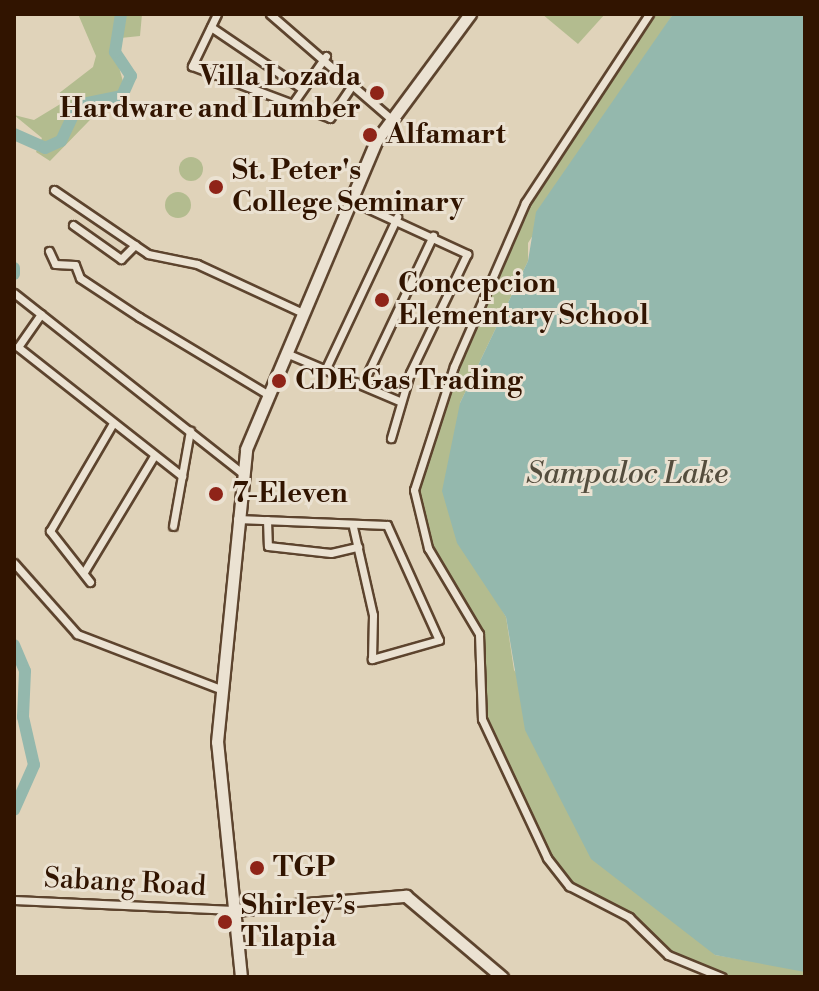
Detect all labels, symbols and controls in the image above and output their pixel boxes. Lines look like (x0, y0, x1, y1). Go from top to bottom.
place label: Villa Lozada Hardware and Lumber (60, 60, 361, 126)
marker: Villa Lozada Hardware and Lumber (368, 84, 386, 102)
place label: Alfamart (386, 118, 506, 152)
marker: Alfamart (361, 126, 379, 144)
place label: St. Peter's College Seminary (232, 154, 464, 220)
marker: St. Peter's College Seminary (207, 178, 225, 196)
place label: Concepcion Elementary School (398, 267, 649, 333)
marker: Concepcion Elementary School (373, 291, 391, 309)
place label: CDE Gas Trading (295, 364, 523, 398)
marker: CDE Gas Trading (270, 372, 288, 390)
water label: Sampaloc Lake (526, 456, 728, 492)
place label: 7-Eleven (232, 477, 348, 511)
marker: 7-Eleven (207, 485, 225, 503)
place label: TGP (273, 851, 335, 885)
marker: TGP (248, 859, 266, 877)
street label: Sabang Road (43, 862, 207, 904)
place label: Shirley’s Tilapia (241, 889, 355, 955)
marker: Shirley’s Tilapia (216, 913, 234, 931)

